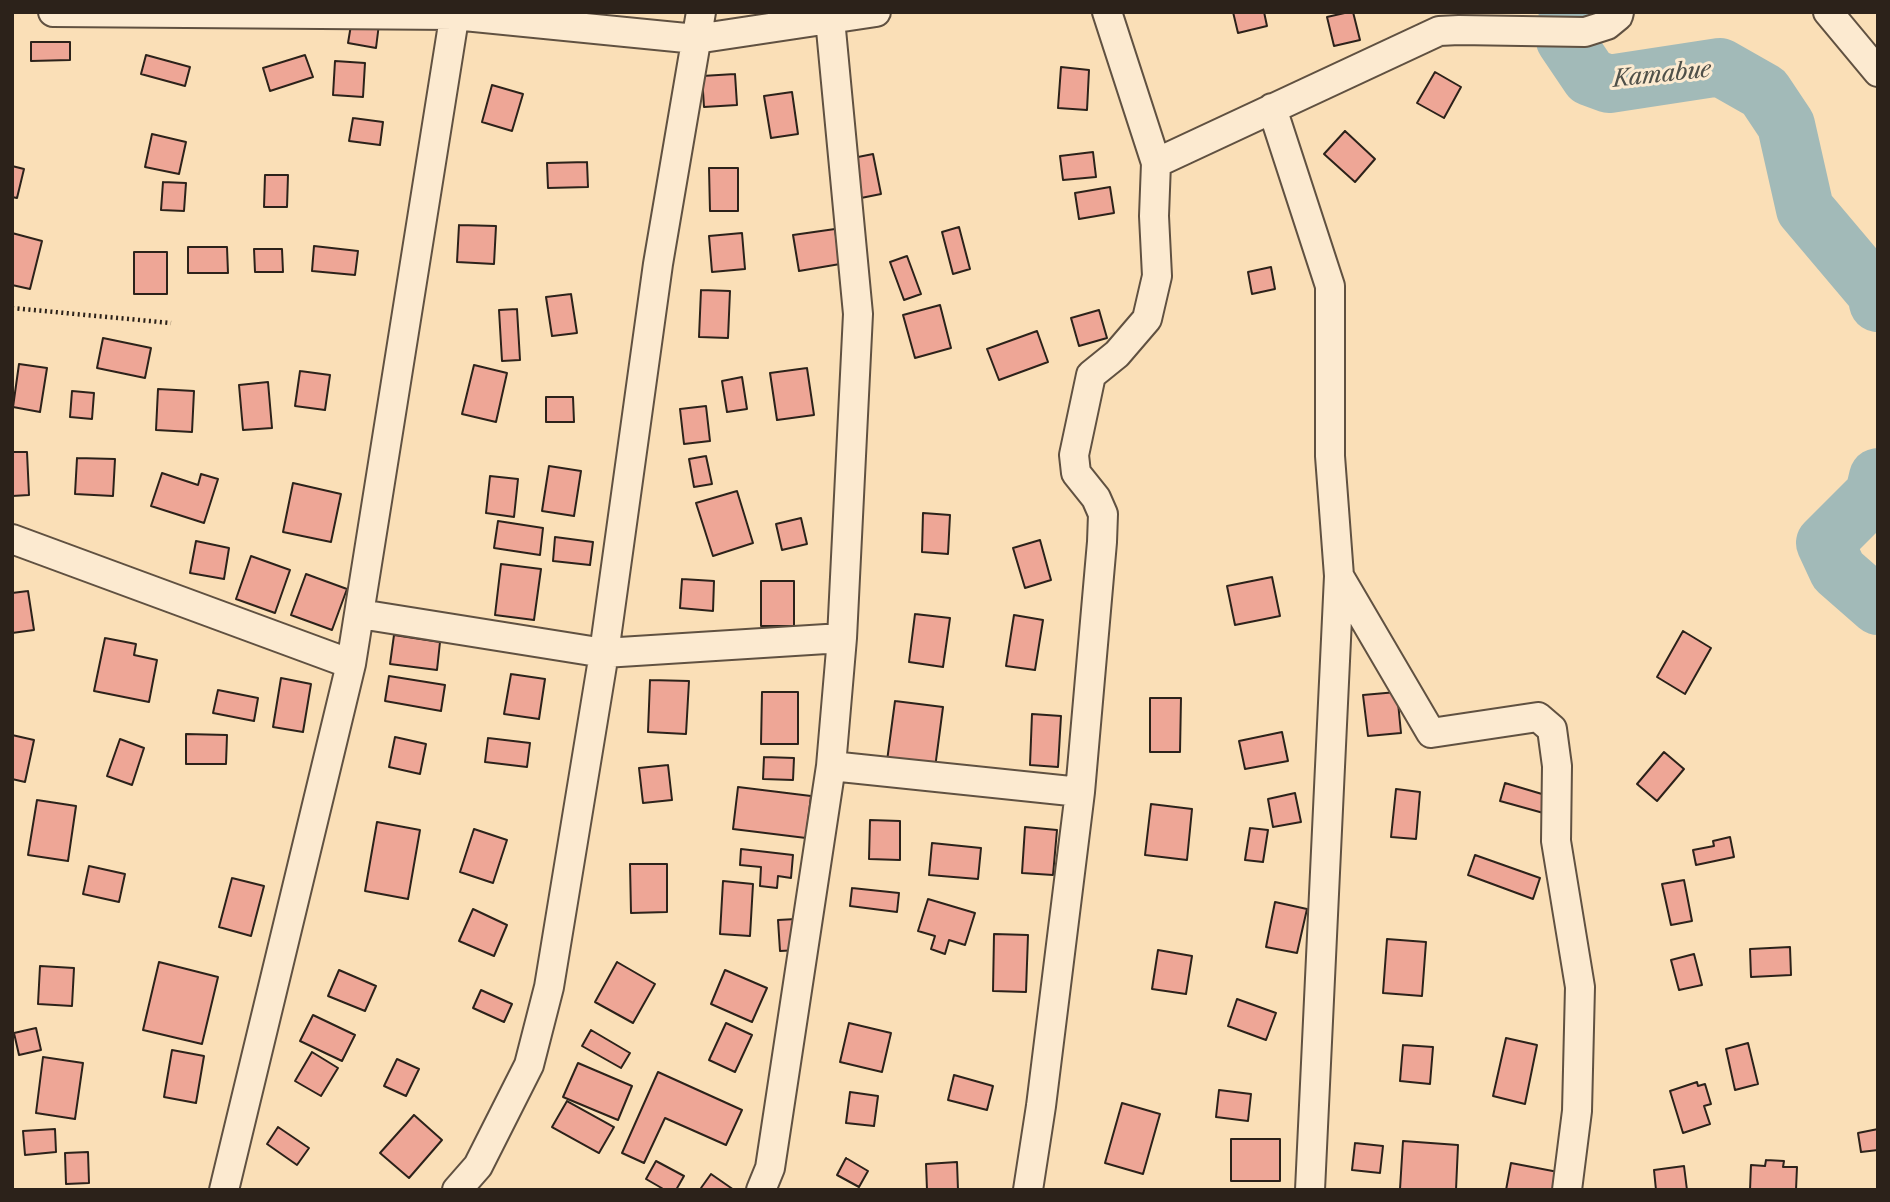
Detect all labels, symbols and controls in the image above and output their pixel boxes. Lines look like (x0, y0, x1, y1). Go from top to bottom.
water label: Kamabue (1612, 56, 1712, 94)

